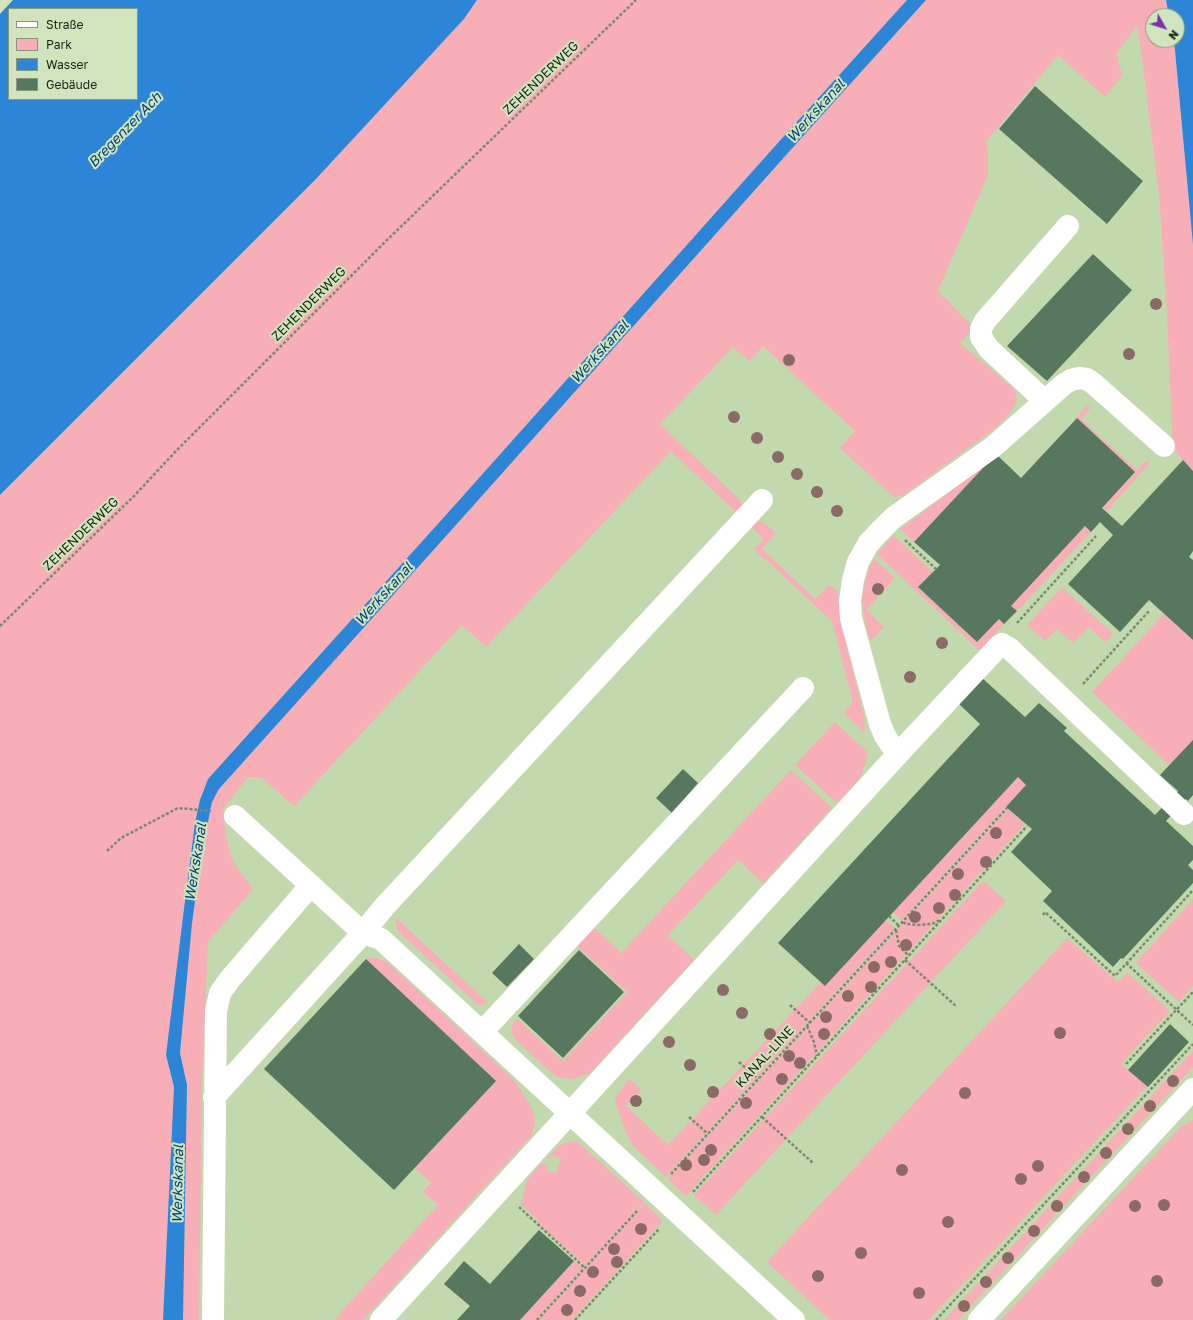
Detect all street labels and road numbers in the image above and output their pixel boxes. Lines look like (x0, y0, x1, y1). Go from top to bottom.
street label: ZEHENDERWEG (500, 38, 582, 118)
street label: ZEHENDERWEG (269, 264, 349, 344)
street label: ZEHENDERWEG (40, 494, 122, 574)
street label: KANAL-LINE (733, 1023, 797, 1091)

